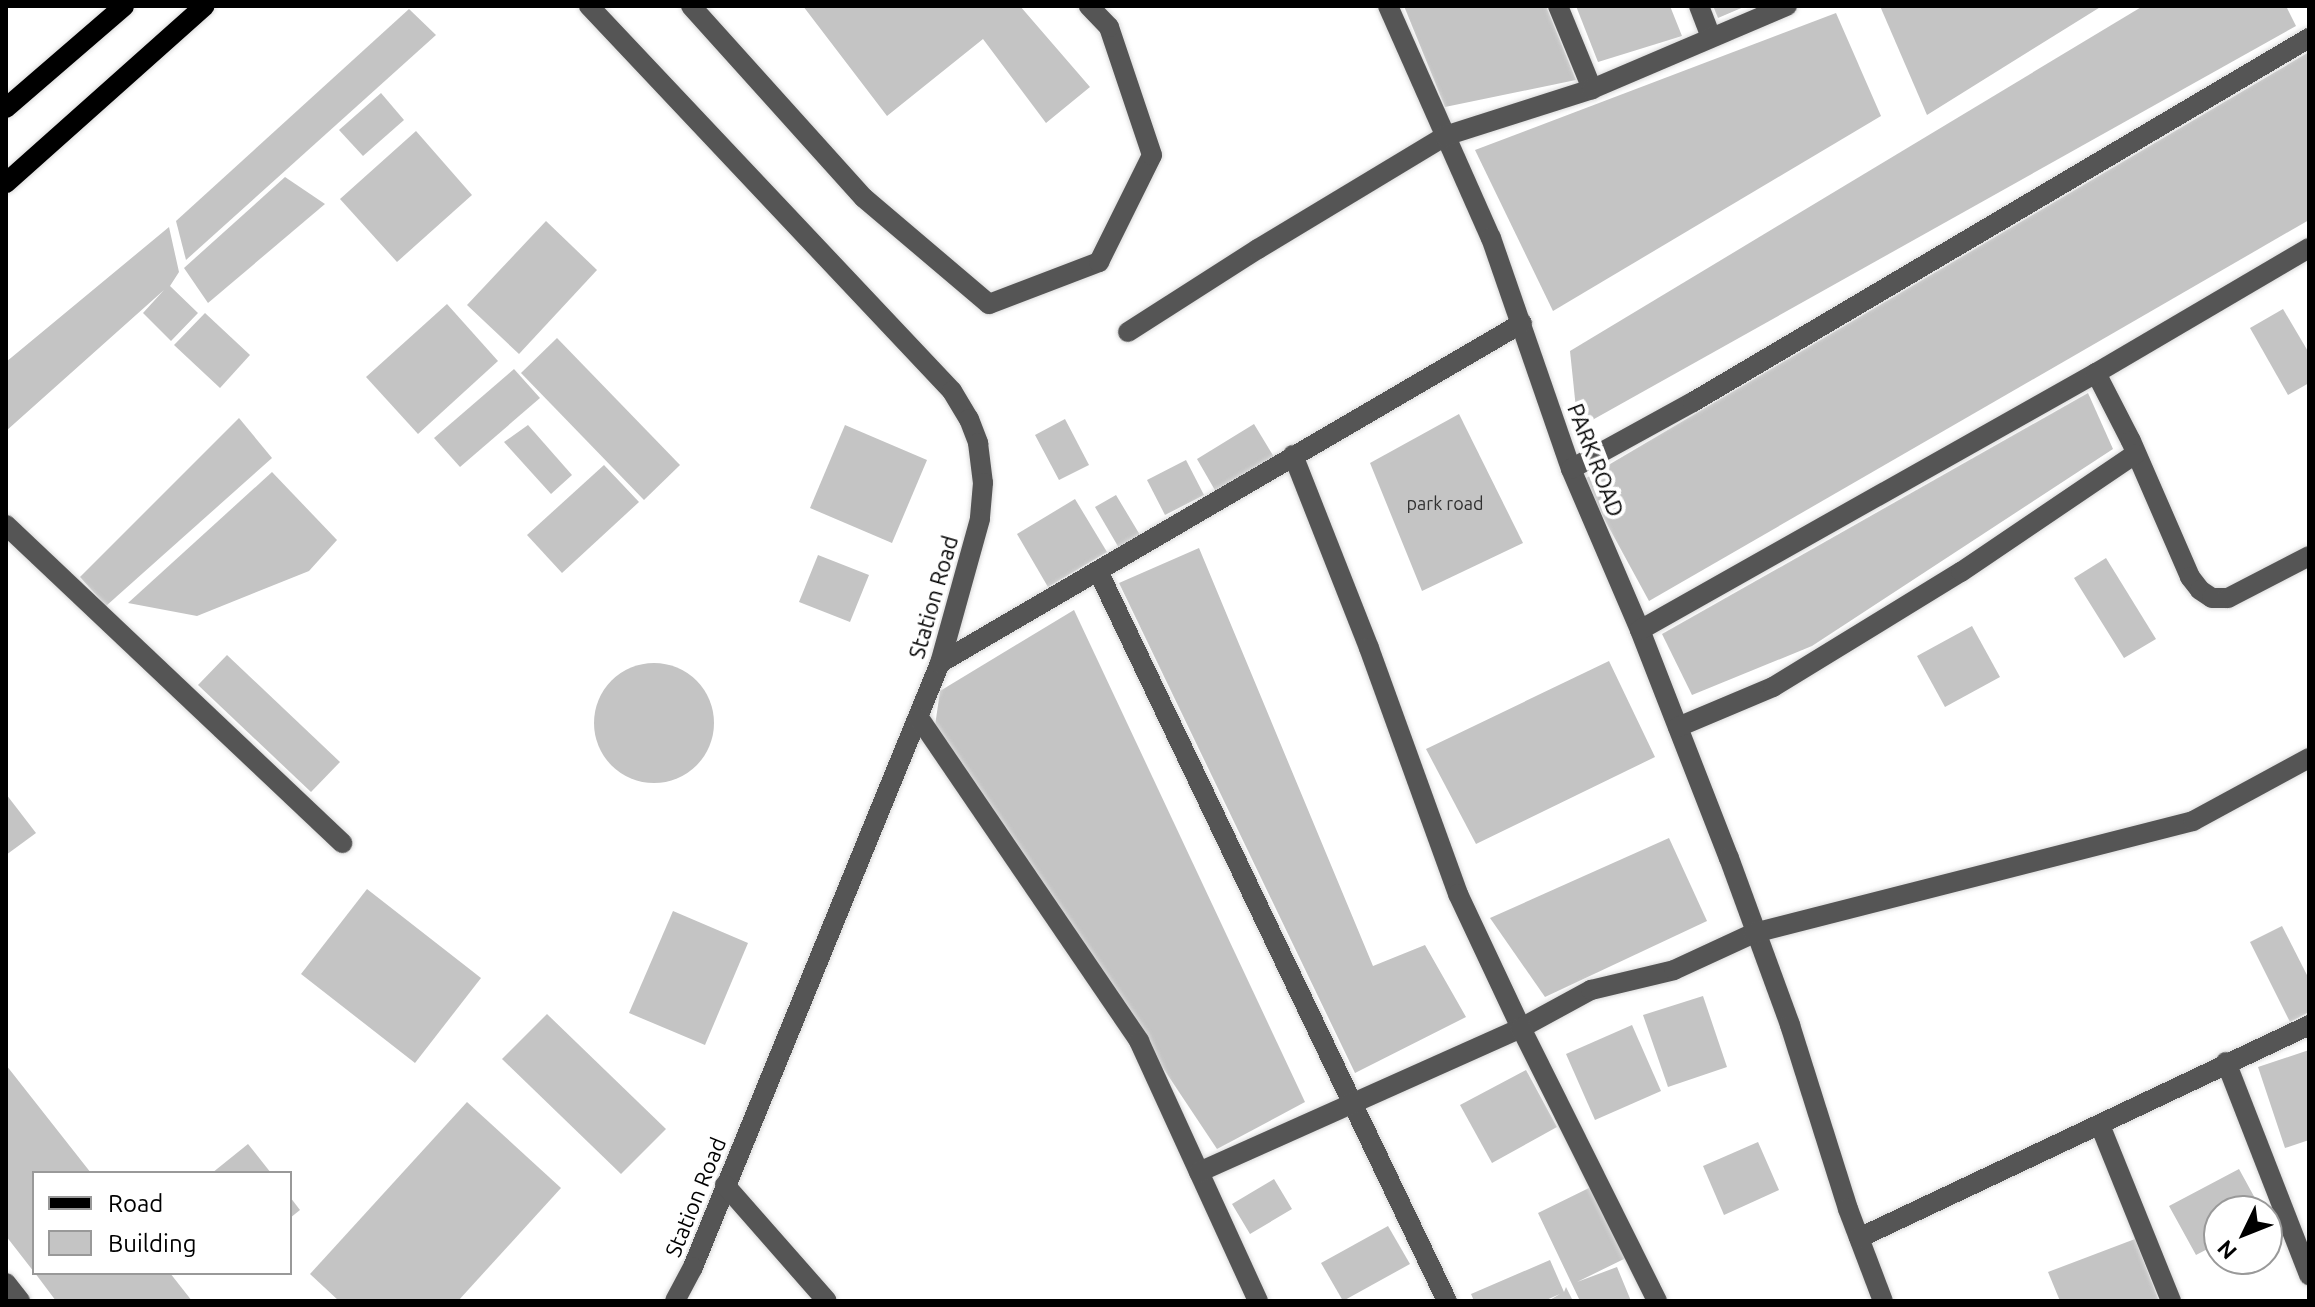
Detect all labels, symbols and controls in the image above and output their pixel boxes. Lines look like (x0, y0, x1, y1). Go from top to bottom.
street label: PARK ROAD (1562, 400, 1630, 520)
house number: park road (1407, 492, 1483, 514)
street label: Station Road (903, 533, 963, 661)
street label: Station Road (659, 1133, 731, 1261)
legend (32, 1171, 292, 1275)
text: Road (108, 1190, 163, 1217)
north arrow (2203, 1195, 2283, 1275)
text: Building (108, 1230, 196, 1257)
text: N (2212, 1236, 2241, 1265)

